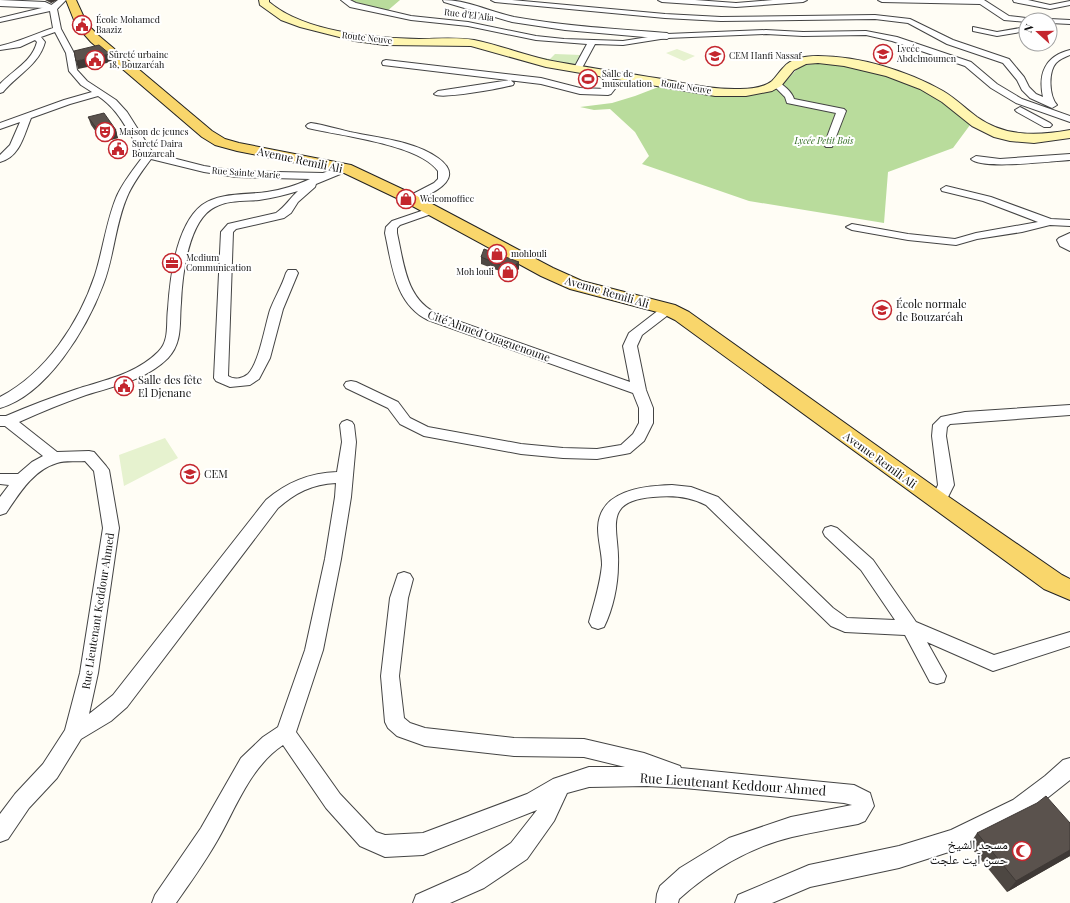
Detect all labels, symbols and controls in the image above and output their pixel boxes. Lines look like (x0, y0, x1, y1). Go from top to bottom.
street label: Rue d'El Alia (444, 5, 495, 23)
north arrow (1018, 12, 1058, 52)
place label: École Mohamed Baaziz (96, 13, 161, 35)
public building icon: École Mohamed Baaziz (71, 14, 93, 36)
text: N (1020, 22, 1037, 35)
street label: Route Neuve (341, 28, 394, 46)
place label: Lycée Abdelmoumen (896, 42, 957, 64)
school or university icon: Lycée Abdelmoumen (872, 43, 894, 65)
school or university icon: CEM Hanfi Nassaf (704, 45, 726, 67)
place label: Sûreté urbaine 18, Bouzaréah (109, 48, 169, 70)
public building icon: Sûreté urbaine 18, Bouzaréah (84, 49, 106, 71)
place label: CEM Hanfi Nassaf (729, 49, 802, 61)
place label: Salle de musculation (602, 67, 653, 89)
sports icon: Salle de musculation (577, 68, 599, 90)
street label: Route Neuve (660, 76, 713, 96)
theatre icon: Maison de jeunes (94, 121, 116, 143)
place label: Maison de jeunes (119, 125, 189, 137)
park label: Lycée Petit Bois (794, 134, 854, 146)
place label: Sureté Daira Bouzareah (132, 137, 183, 159)
public building icon: Sureté Daira Bouzareah (107, 138, 129, 160)
street label: Avenue Remili Ali (255, 143, 344, 176)
street label: Rue Sainte Marie (211, 164, 281, 180)
shop icon: Welcomoffice (395, 188, 417, 210)
place label: Welcomoffice (419, 192, 475, 204)
shop icon: mohlouli (486, 243, 508, 265)
place label: mohlouli (511, 247, 547, 259)
place label: Medium Communication (186, 251, 252, 273)
office icon: Medium Communication (161, 252, 183, 274)
shop icon: Moh louli (497, 261, 519, 283)
place label: Moh louli (456, 265, 494, 277)
street label: Avenue Remili Ali (562, 272, 651, 311)
place label: École normale de Bouzaréah (896, 296, 967, 324)
school or university icon: École normale de Bouzaréah (871, 299, 893, 321)
street label: Cité Ahmed Ouaguenoune (426, 306, 553, 365)
place label: Salle des fête El Djenane (138, 372, 202, 400)
public building icon: Salle des fête El Djenane (113, 375, 135, 397)
street label: Avenue Remili Ali (840, 427, 920, 491)
school or university icon: CEM (179, 463, 201, 485)
place label: CEM (204, 466, 228, 481)
street label: Rue Lieutenant Keddour Ahmed (78, 531, 117, 690)
street label: Rue Lieutenant Keddour Ahmed (639, 769, 827, 799)
place label: مسجد الشيخ حسن آيت علجت (930, 835, 1008, 868)
mosque icon: مسجد الشيخ حسن آيت علجت (1011, 840, 1033, 862)

